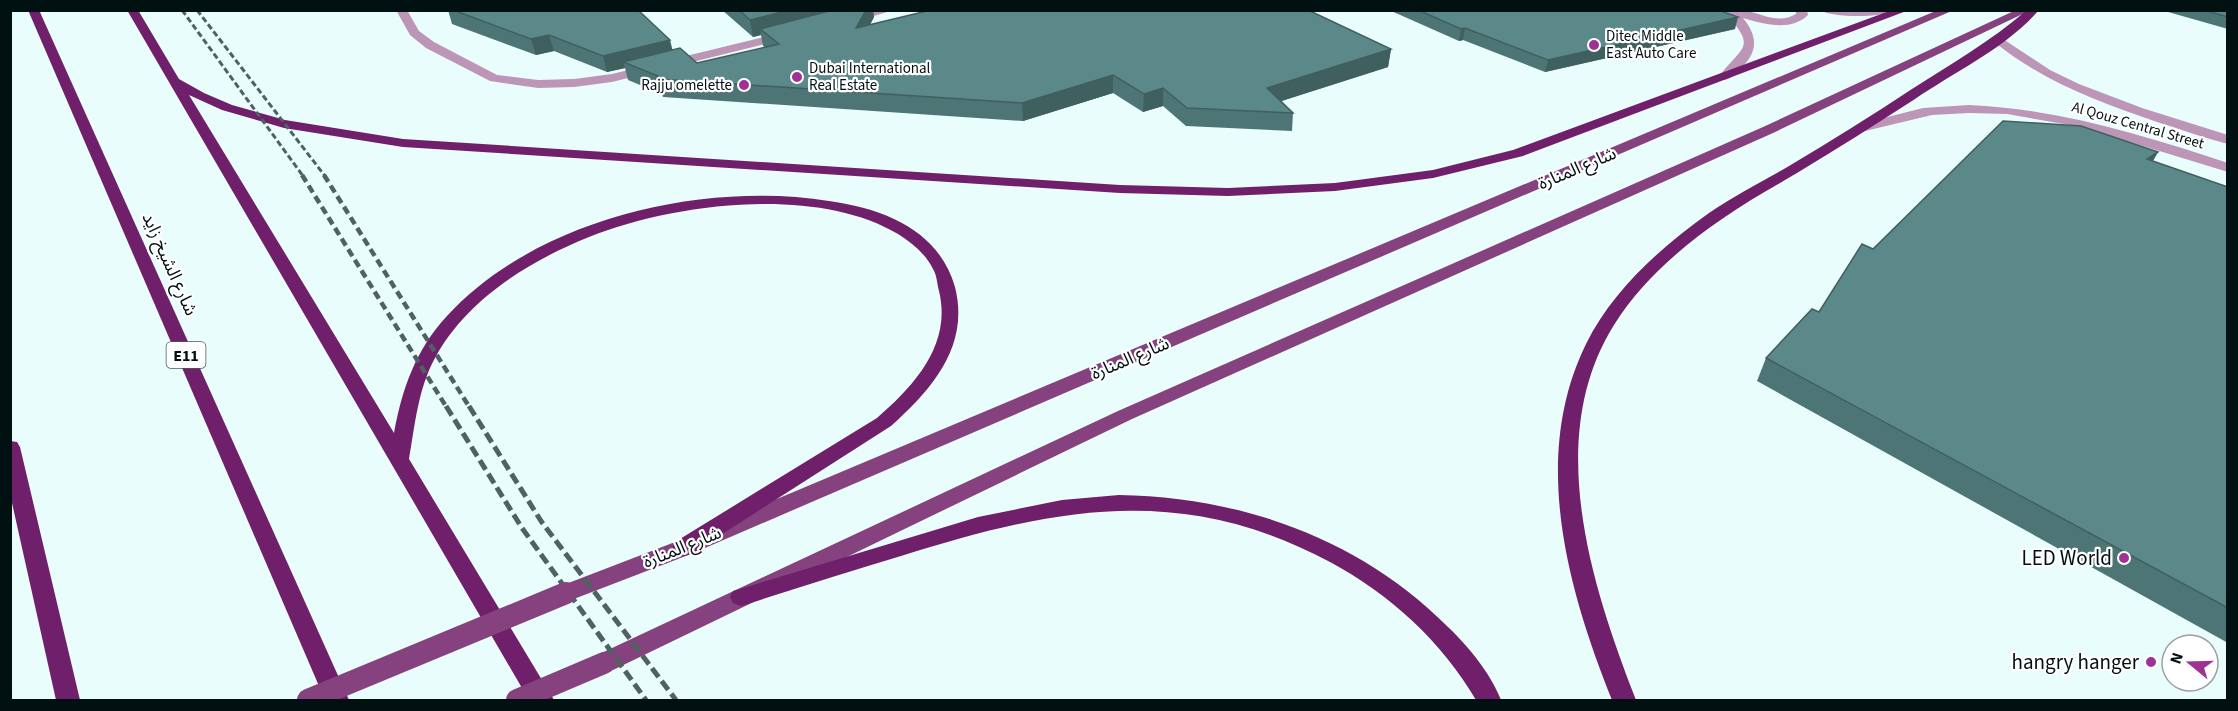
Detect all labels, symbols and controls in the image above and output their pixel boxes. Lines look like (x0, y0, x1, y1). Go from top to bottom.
place label: Ditec Middle East Auto Care (1606, 26, 1696, 64)
marker: Ditec Middle East Auto Care (1587, 38, 1601, 52)
place label: Dubai International Real Estate (809, 58, 931, 96)
marker: Dubai International Real Estate (790, 70, 804, 84)
place label: Rajju omelette (641, 75, 732, 96)
marker: Rajju omelette (737, 78, 751, 92)
street label: Al Qouz Central Street (2069, 97, 2206, 154)
street label: شارع المنارة (1534, 141, 1621, 197)
street label: شارع الشيخ زايد (135, 209, 203, 320)
street label: شارع المنارة (1087, 331, 1174, 387)
road number: E11 (166, 342, 206, 368)
street label: شارع المنارة (639, 520, 726, 575)
place label: LED World (2021, 543, 2112, 573)
marker: LED World (2117, 551, 2131, 565)
north arrow (2160, 633, 2220, 693)
place label: hangry hanger (2012, 647, 2140, 677)
text: N (2165, 650, 2189, 667)
marker: hangry hanger (2144, 655, 2158, 669)

